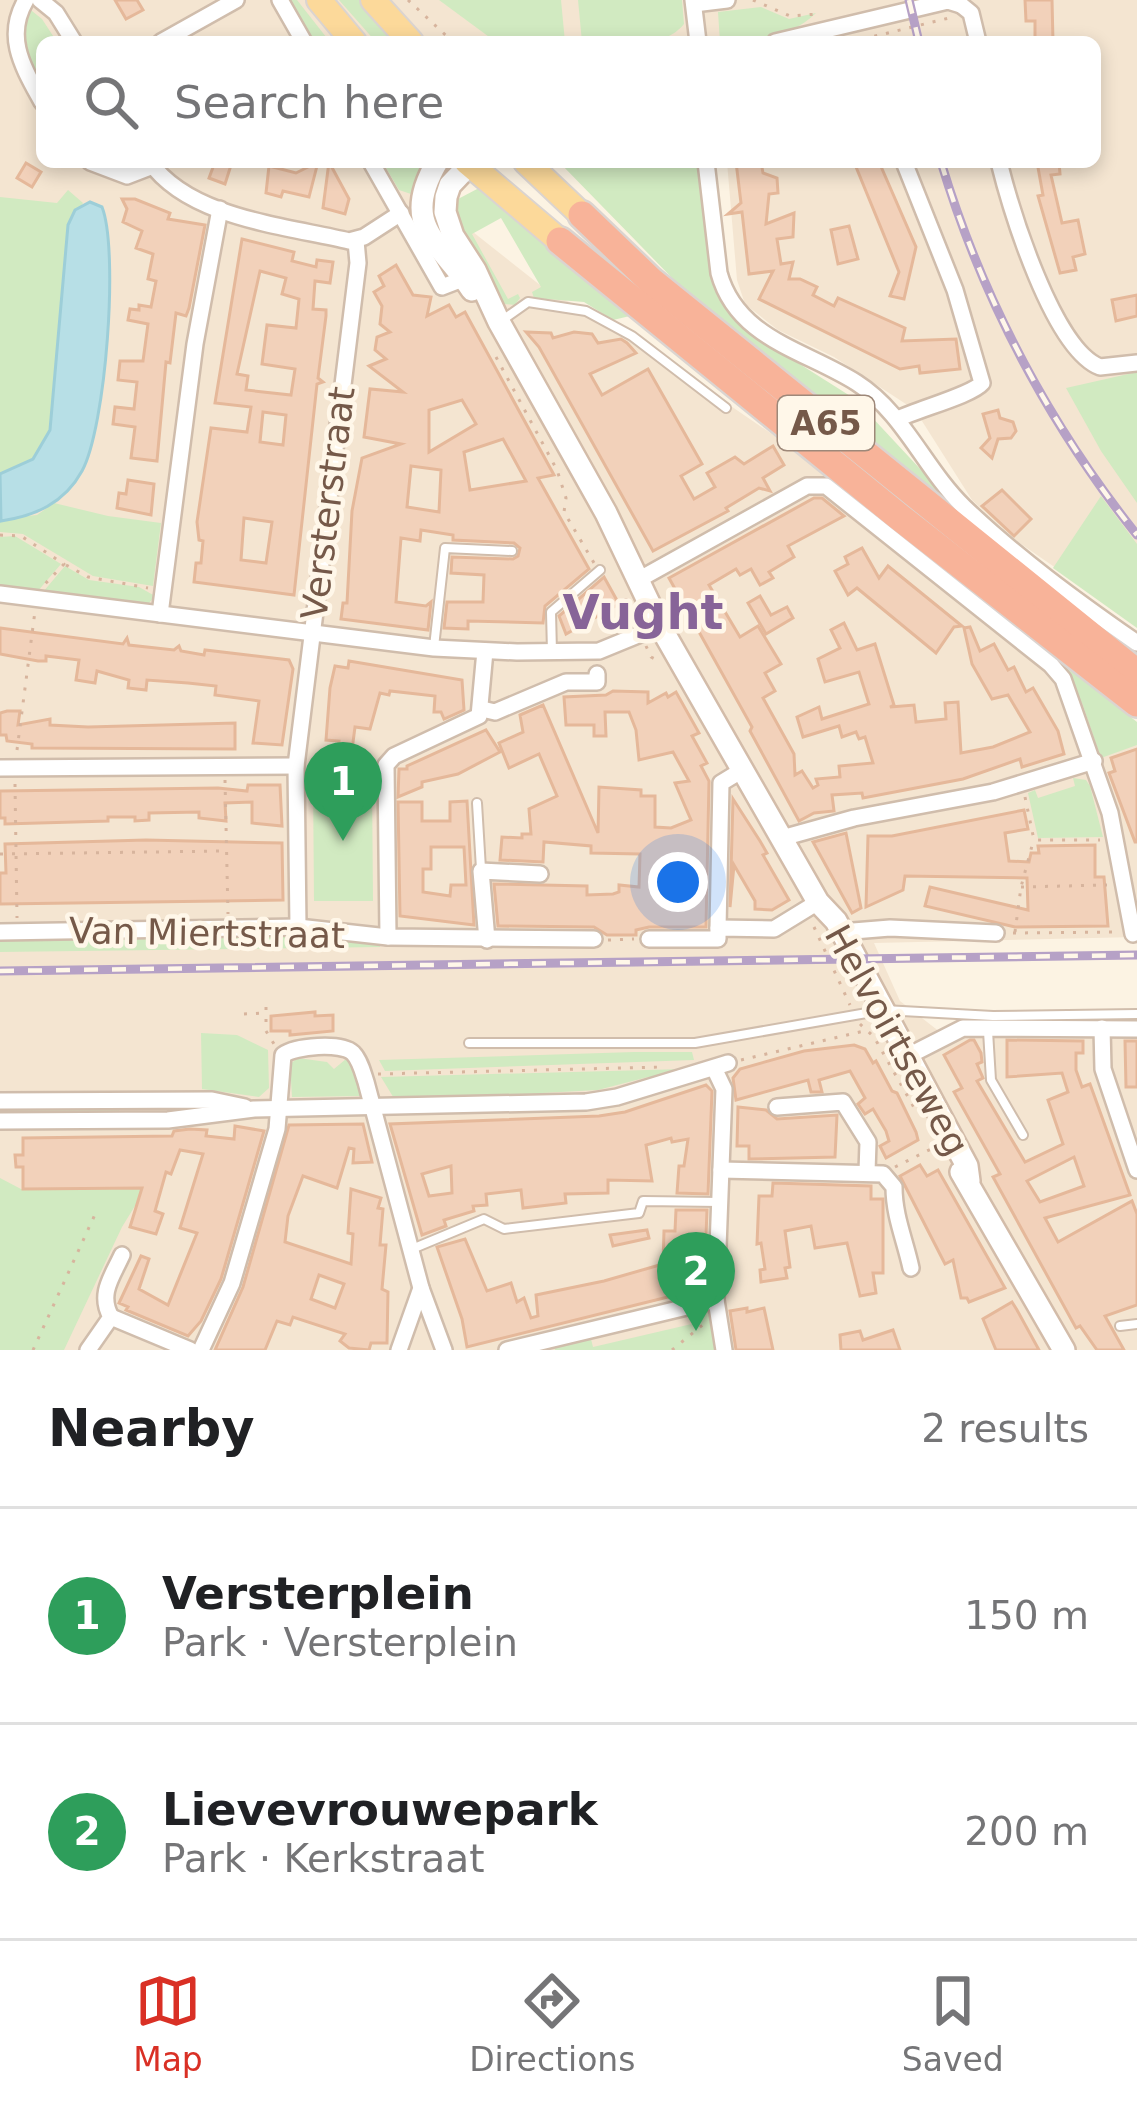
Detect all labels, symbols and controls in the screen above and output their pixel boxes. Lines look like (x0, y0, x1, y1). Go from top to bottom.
search box (36, 36, 1101, 168)
icon: search (78, 69, 144, 135)
text: Search here (174, 76, 444, 129)
street label: Versterstraat (293, 384, 363, 622)
road number: A65 (778, 396, 874, 450)
district label: Vught (562, 584, 724, 640)
pin: 1 (304, 742, 382, 841)
your location (648, 852, 708, 912)
street label: Van Miertstraat (69, 910, 345, 956)
street label: Helvoirtseweg (817, 918, 977, 1162)
pin: 2 (657, 1232, 735, 1331)
text: Nearby (48, 1399, 255, 1458)
text: 2 results (921, 1406, 1089, 1451)
text: Versterplein (162, 1567, 474, 1620)
text: 1 (73, 1593, 101, 1638)
text: 150 m (964, 1593, 1089, 1638)
text: Park · Versterplein (162, 1620, 518, 1665)
text: Lievevrouwepark (162, 1783, 598, 1836)
text: 2 (73, 1809, 101, 1854)
text: 200 m (964, 1809, 1089, 1854)
text: Park · Kerkstraat (162, 1836, 484, 1881)
tab: Map (133, 1968, 203, 2079)
tab: Directions (469, 1968, 635, 2079)
tab: Saved (902, 1968, 1004, 2079)

